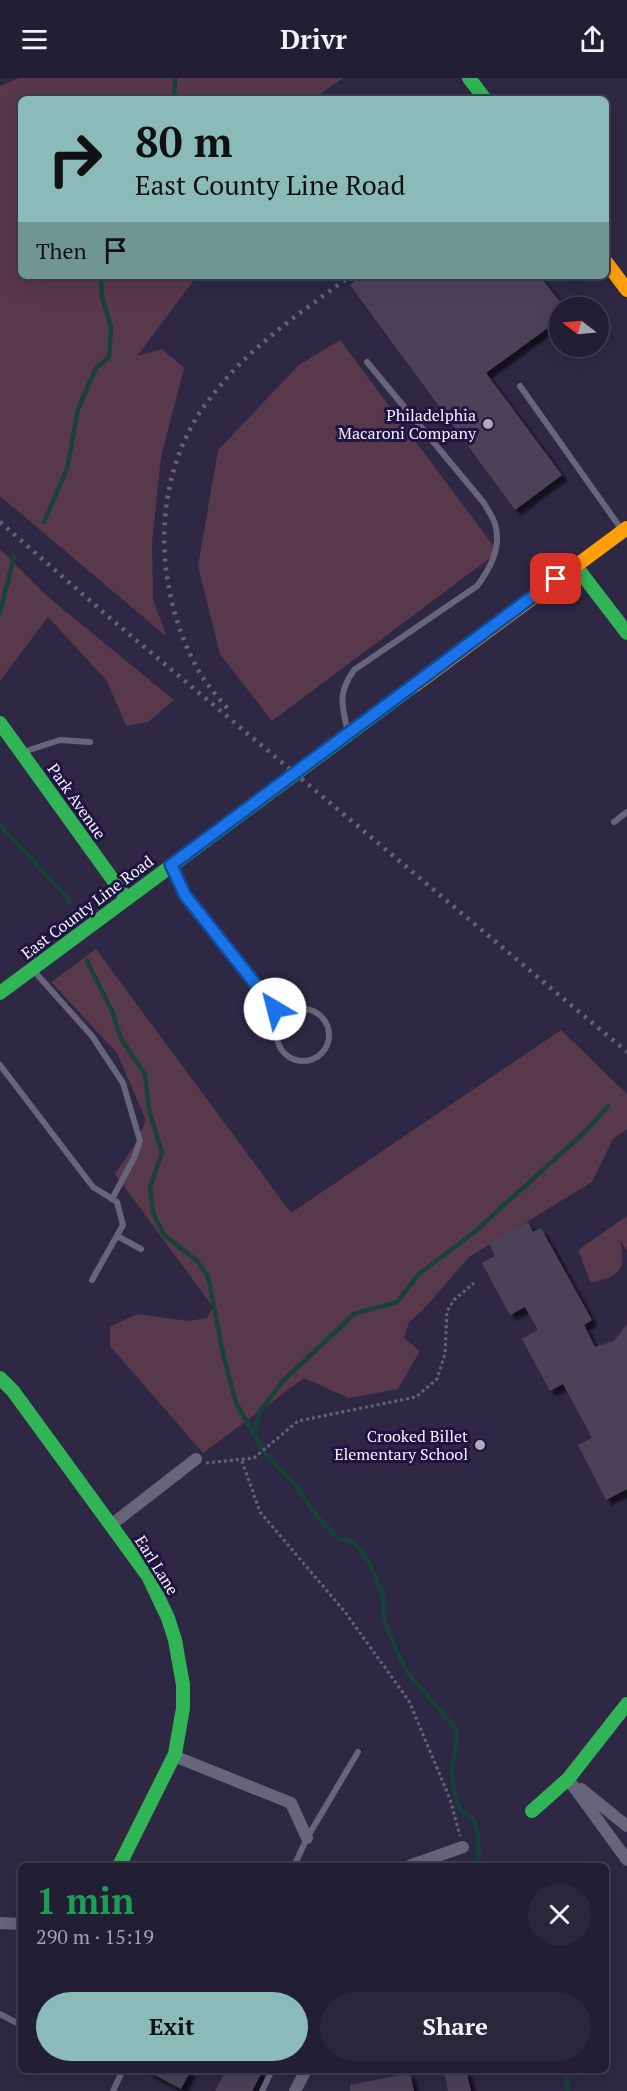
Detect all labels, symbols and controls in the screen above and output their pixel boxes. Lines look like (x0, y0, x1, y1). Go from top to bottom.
text: Drivr (280, 21, 347, 57)
icon: menu (18, 23, 51, 56)
icon: share (576, 23, 609, 56)
text: 80 m (135, 113, 233, 169)
icon: right (36, 120, 114, 198)
text: East County Line Road (135, 167, 405, 203)
icon: arrive (99, 234, 132, 267)
text: Then (36, 236, 87, 265)
north arrow (549, 297, 609, 357)
map controls (549, 297, 609, 357)
place label: Philadelphia Macaroni Company (338, 404, 477, 444)
marker: Philadelphia Macaroni Company (481, 417, 495, 431)
pin (530, 553, 581, 604)
icon: arrive (539, 562, 572, 595)
street label: Park Avenue (43, 759, 111, 843)
street label: East County Line Road (16, 850, 158, 964)
position arrow (243, 977, 307, 1041)
place label: Crooked Billet Elementary School (334, 1425, 468, 1465)
marker: Crooked Billet Elementary School (473, 1438, 487, 1452)
street label: Earl Lane (130, 1531, 184, 1599)
text: 1 min (36, 1877, 134, 1924)
button: close (528, 1883, 591, 1946)
text: 290 m · 15:19 (36, 1923, 154, 1950)
button: Exit (36, 1992, 308, 2061)
button: Share (320, 1992, 591, 2061)

